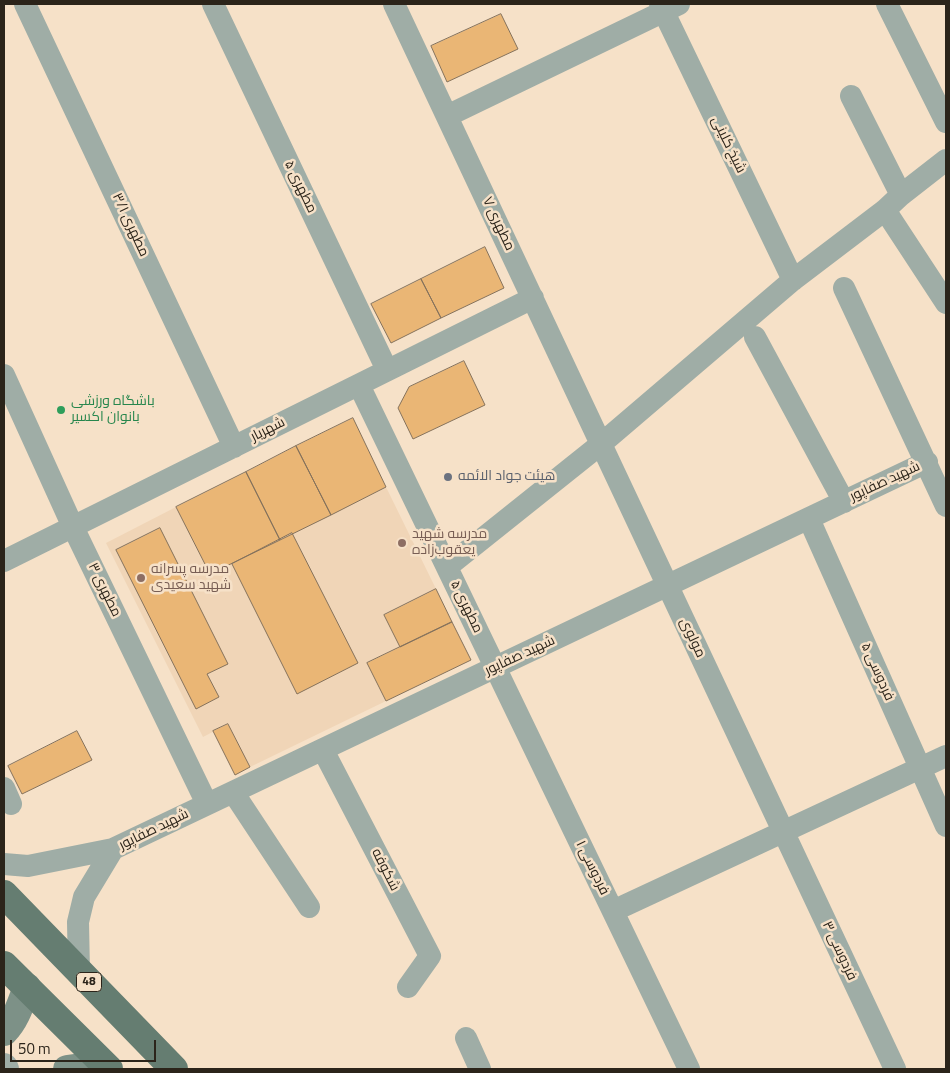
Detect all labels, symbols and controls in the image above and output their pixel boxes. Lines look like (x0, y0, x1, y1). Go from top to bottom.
street label: شیخ کلینی (707, 114, 749, 176)
street label: مطهری ۵ (280, 158, 320, 216)
street label: مطهری ۳/۱ (108, 191, 152, 259)
street label: مطهری ۷ (478, 194, 518, 254)
place label: باشگاه ورزشی بانوان اکسیر (71, 394, 155, 427)
marker: باشگاه ورزشی بانوان اکسیر (55, 404, 67, 416)
street label: شهریار (248, 414, 288, 446)
street label: شهید صفاپور (847, 458, 923, 506)
place label: هیئت جواد الائمه (458, 469, 555, 485)
marker: هیئت جواد الائمه (442, 471, 454, 483)
place label: مدرسه شهید یعقوب‌زاده (412, 527, 487, 560)
marker: مدرسه شهید یعقوب‌زاده (396, 537, 408, 549)
street label: مطهری ۳ (84, 560, 124, 620)
place label: مدرسه پسرانه شهید سعیدی (151, 562, 231, 594)
marker: مدرسه پسرانه شهید سعیدی (135, 572, 147, 584)
street label: مطهری ۵ (446, 578, 486, 636)
street label: مولوی (676, 616, 708, 660)
street label: شهید صفاپور (482, 632, 558, 680)
street label: فردوسی ۵ (857, 640, 897, 704)
street label: شهید صفاپور (116, 806, 192, 854)
street label: فردوسی ۱ (572, 838, 612, 898)
street label: شکوفه (367, 846, 403, 894)
street label: فردوسی ۳ (818, 919, 860, 983)
road number: 48 (76, 972, 102, 992)
scale bar (12, 1030, 159, 1062)
text: 50 m (18, 1037, 51, 1060)

